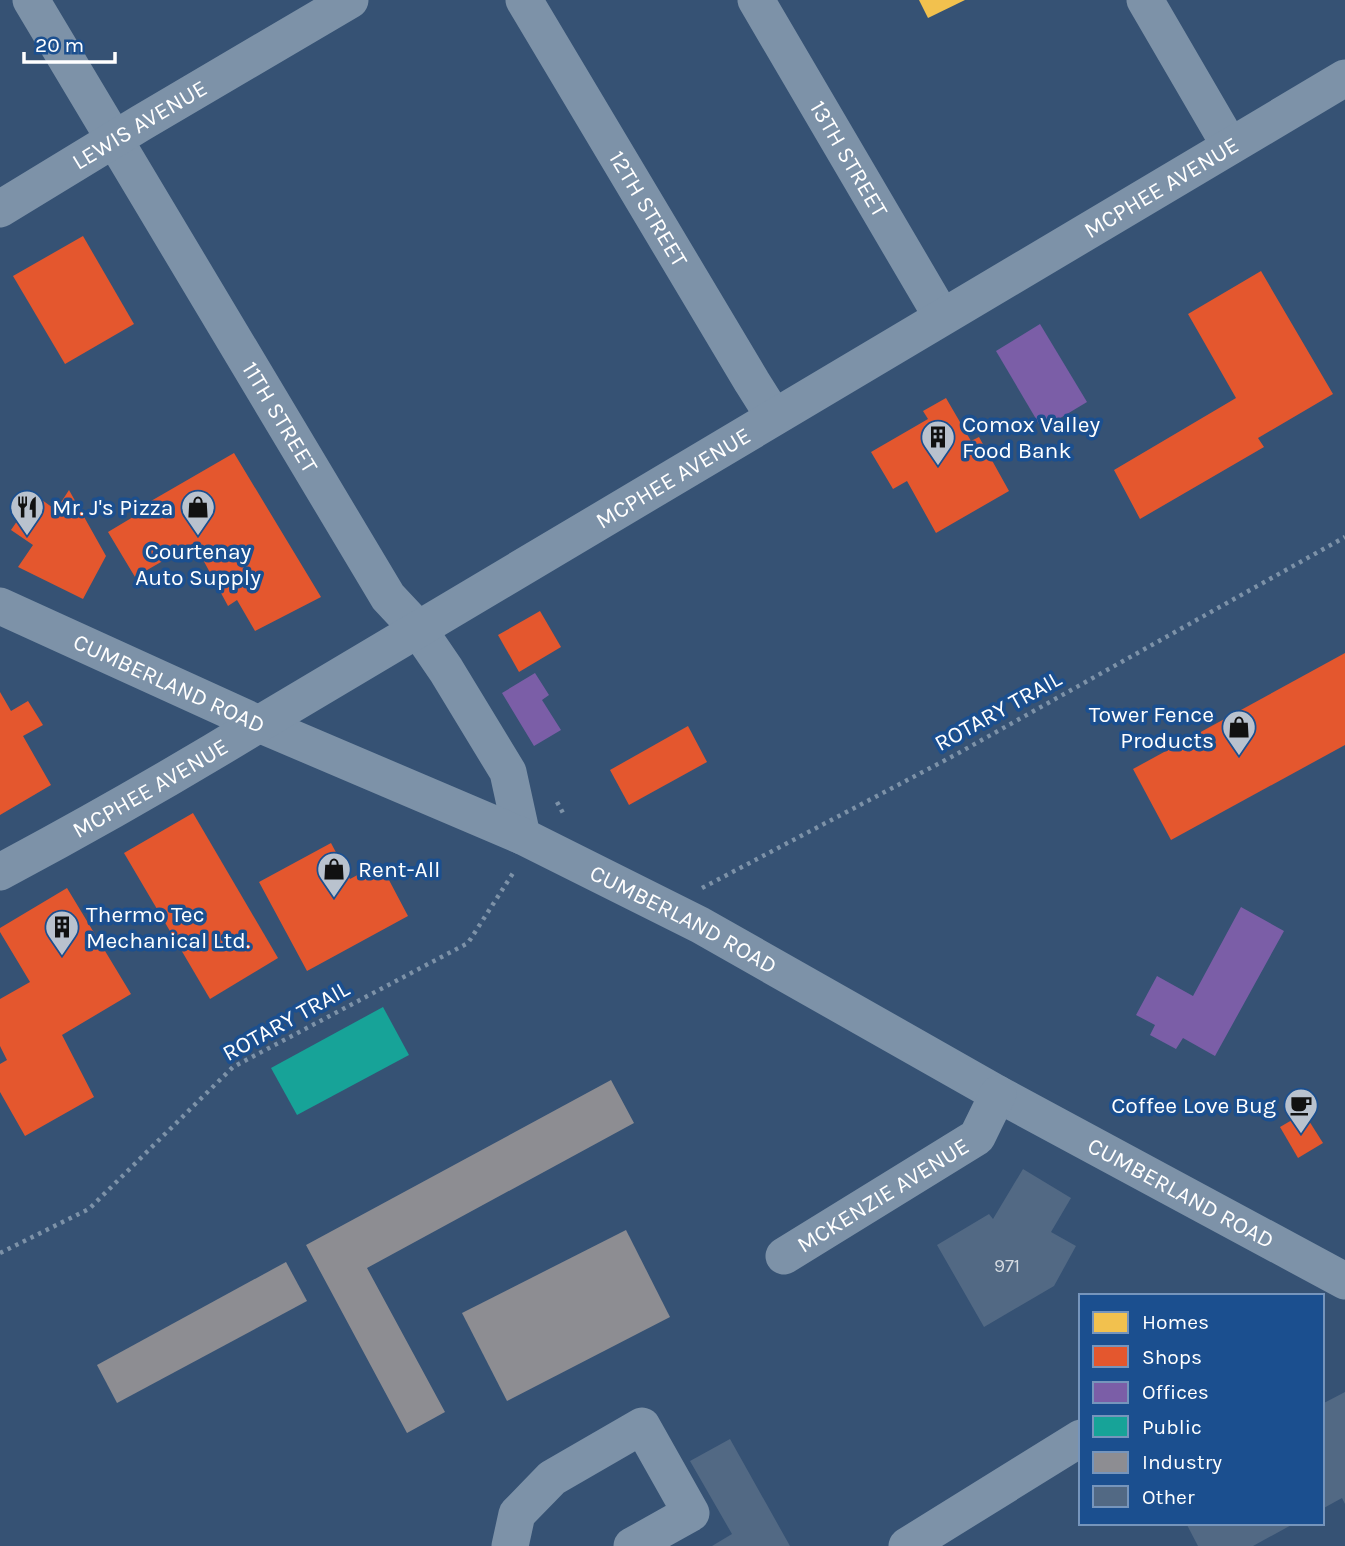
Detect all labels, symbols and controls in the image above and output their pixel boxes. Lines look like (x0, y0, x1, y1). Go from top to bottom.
scale bar (24, 21, 116, 65)
text: 20 m (35, 33, 84, 57)
street label: LEWIS AVENUE (67, 74, 212, 175)
street label: 13TH STREET (804, 96, 894, 222)
street label: MCPHEE AVENUE (1079, 131, 1243, 244)
street label: 12TH STREET (604, 146, 694, 272)
street label: 11TH STREET (237, 357, 324, 478)
place label: Comox Valley Food Bank (962, 411, 1101, 464)
building icon: Comox Valley Food Bank (919, 418, 957, 467)
street label: MCPHEE AVENUE (591, 421, 755, 534)
restaurant icon: Mr. J's Pizza (8, 488, 46, 537)
shop icon: Courtenay Auto Supply (179, 488, 217, 537)
place label: Mr. J's Pizza (52, 494, 173, 521)
place label: Courtenay Auto Supply (135, 538, 261, 591)
street label: CUMBERLAND ROAD (69, 628, 269, 738)
street label: ROTARY TRAIL (930, 665, 1066, 757)
place label: Tower Fence Products (1089, 701, 1214, 754)
shop icon: Tower Fence Products (1220, 708, 1258, 757)
street label: MCPHEE AVENUE (68, 733, 233, 843)
shop icon: Rent-All (315, 850, 353, 899)
place label: Rent-All (358, 856, 441, 883)
street label: CUMBERLAND ROAD (585, 859, 782, 979)
place label: Thermo Tec Mechanical Ltd. (86, 901, 250, 954)
building icon: Thermo Tec Mechanical Ltd. (43, 908, 81, 957)
street label: ROTARY TRAIL (218, 975, 354, 1067)
cafe icon: Coffee Love Bug (1282, 1086, 1320, 1135)
place label: Coffee Love Bug (1111, 1092, 1276, 1119)
street label: CUMBERLAND ROAD (1083, 1131, 1279, 1254)
street label: MCKENZIE AVENUE (792, 1132, 974, 1258)
house number: 971 (994, 1255, 1020, 1277)
legend (1079, 1294, 1324, 1525)
text: Homes (1142, 1310, 1209, 1334)
text: Shops (1142, 1345, 1202, 1369)
text: Offices (1142, 1380, 1209, 1404)
text: Public (1142, 1415, 1202, 1439)
text: Industry (1142, 1450, 1222, 1474)
text: Other (1142, 1485, 1195, 1509)

